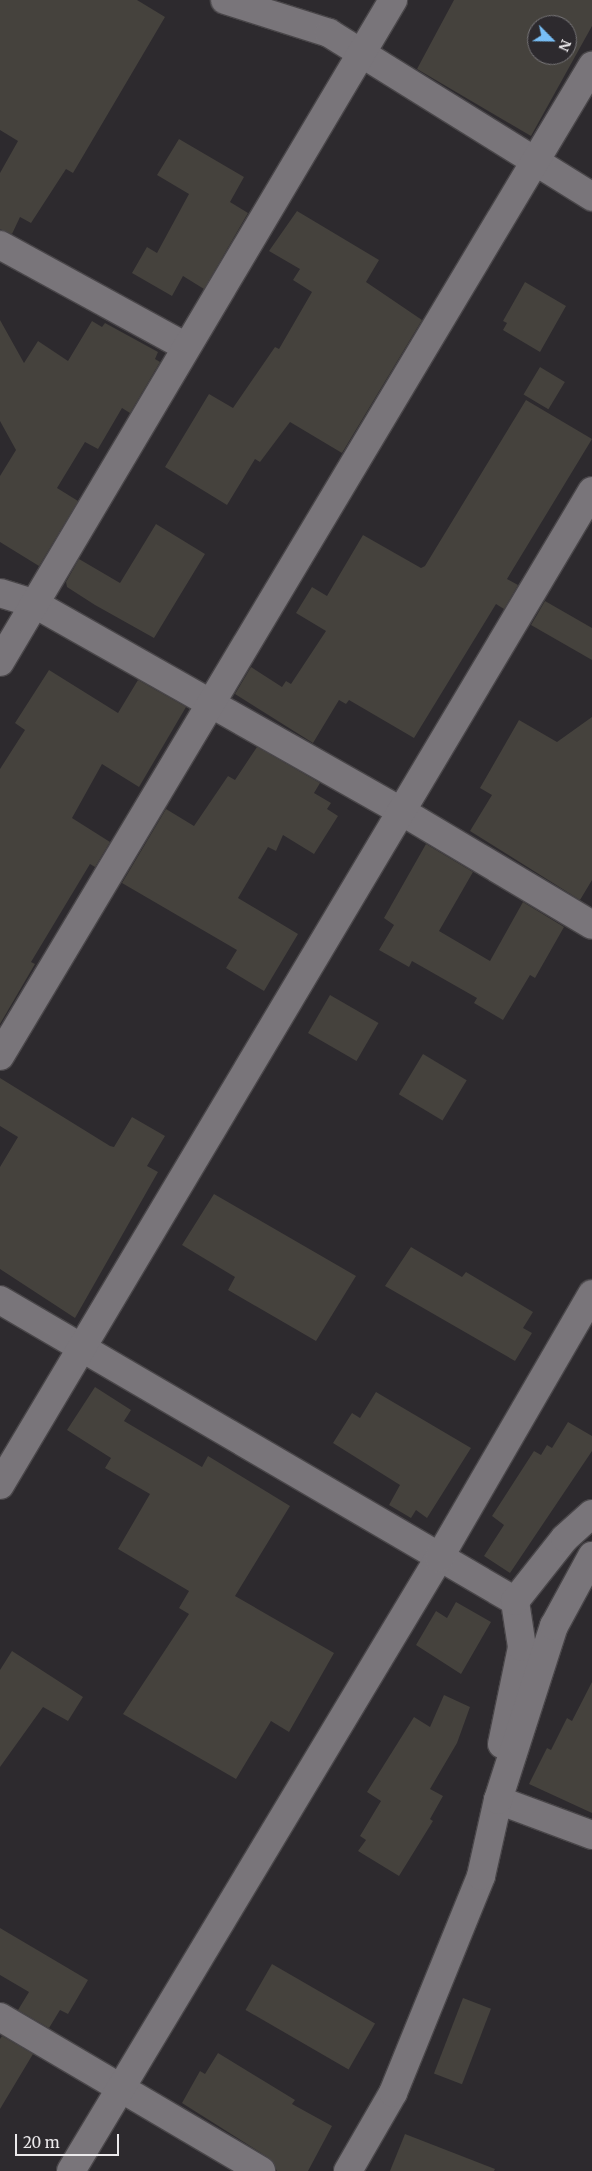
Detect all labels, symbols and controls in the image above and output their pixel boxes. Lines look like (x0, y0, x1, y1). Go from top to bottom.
north arrow (527, 15, 577, 65)
text: N (554, 37, 575, 54)
scale bar (18, 2124, 121, 2156)
text: 20 m (23, 2133, 60, 2152)

